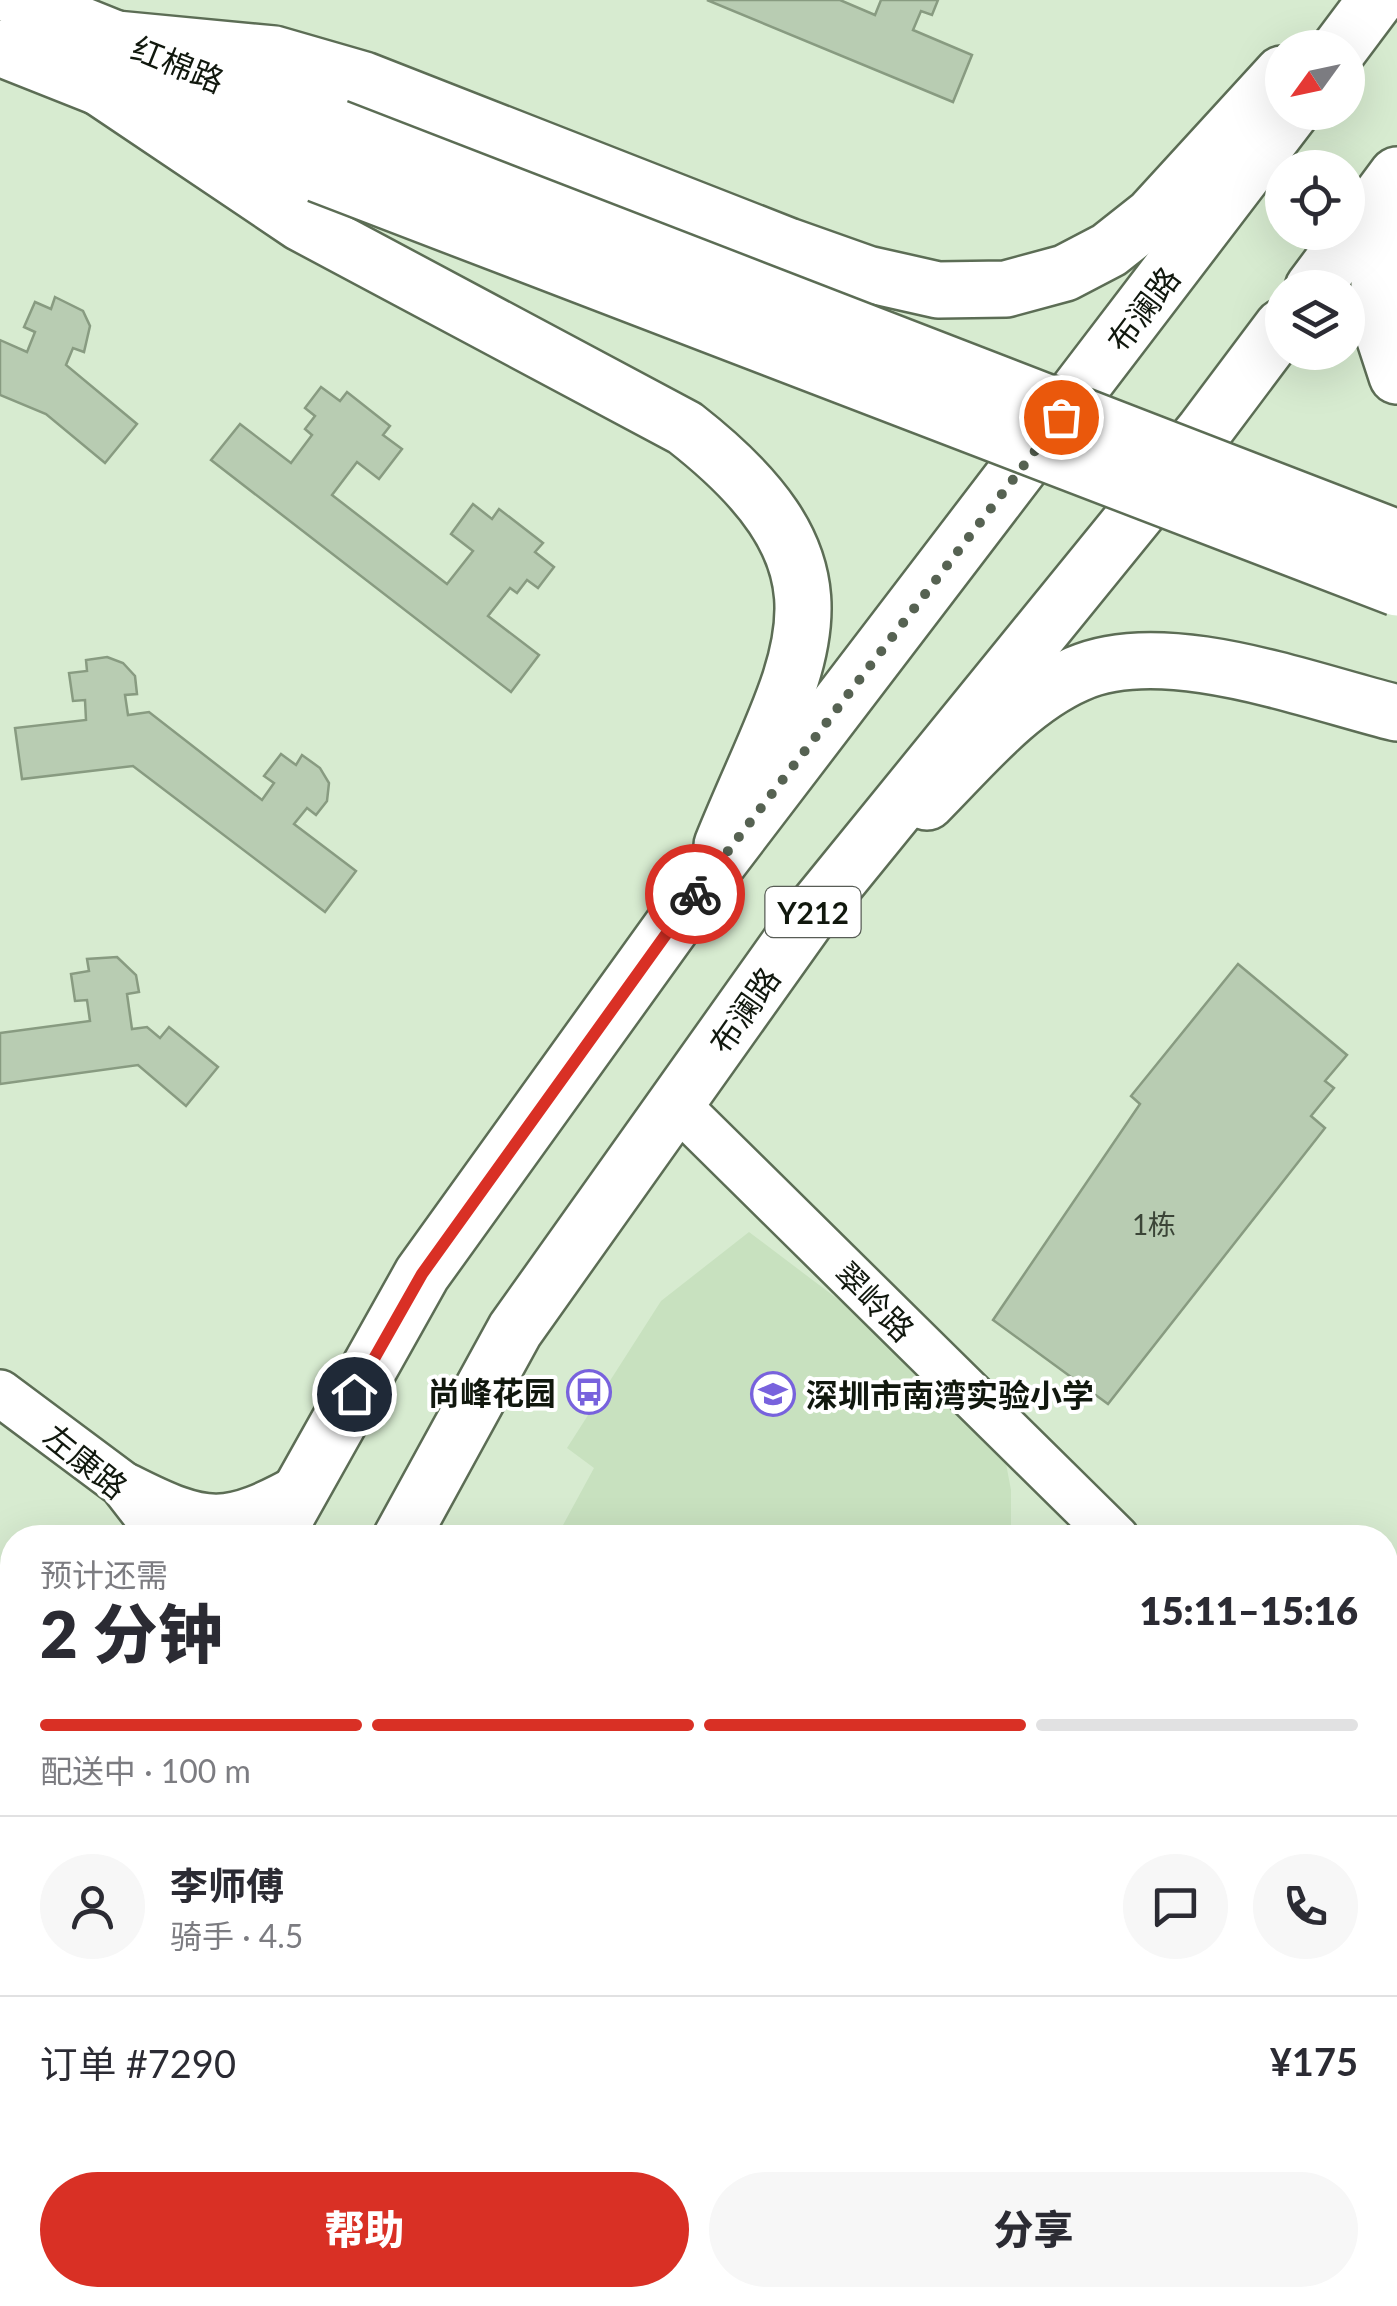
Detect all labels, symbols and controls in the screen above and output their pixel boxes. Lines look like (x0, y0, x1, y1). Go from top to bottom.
street label: 红棉路 (126, 28, 230, 100)
north arrow (1265, 30, 1365, 130)
map controls (1265, 30, 1365, 370)
button: locate (1265, 150, 1365, 250)
street label: 布澜路 (1099, 259, 1187, 359)
button: layers (1265, 270, 1365, 370)
pin (1019, 375, 1104, 460)
icon: bag (1034, 390, 1089, 445)
courier (645, 844, 745, 944)
icon: bike (668, 867, 723, 922)
road number: Y212 (766, 887, 860, 937)
street label: 布澜路 (700, 959, 788, 1061)
house number: 1栋 (1132, 1207, 1176, 1241)
street label: 翠岭路 (827, 1253, 923, 1349)
pin (312, 1352, 397, 1437)
icon: home (327, 1367, 382, 1422)
bus stop icon: 尚峰花园 (566, 1369, 612, 1415)
school or university icon: 深圳市南湾实验小学 (750, 1371, 796, 1417)
place label: 尚峰花园 (428, 1373, 556, 1412)
place label: 深圳市南湾实验小学 (806, 1375, 1094, 1414)
street label: 左康路 (36, 1416, 136, 1506)
text: 预计还需 (40, 1555, 168, 1594)
text: 15:11–15:16 (1139, 1587, 1358, 1633)
text: 2 分钟 (40, 1594, 223, 1672)
text: 配送中 · 100 m (40, 1751, 251, 1790)
button: person (40, 1854, 145, 1959)
button: chat (1123, 1854, 1228, 1959)
button: phone (1253, 1854, 1358, 1959)
text: 李师傅 (170, 1862, 284, 1908)
text: 骑手 · 4.5 (170, 1916, 303, 1955)
text: ¥175 (1270, 2038, 1358, 2084)
text: 订单 #7290 (40, 2040, 236, 2086)
button: 帮助 (40, 2172, 689, 2287)
button: 分享 (709, 2172, 1358, 2287)

